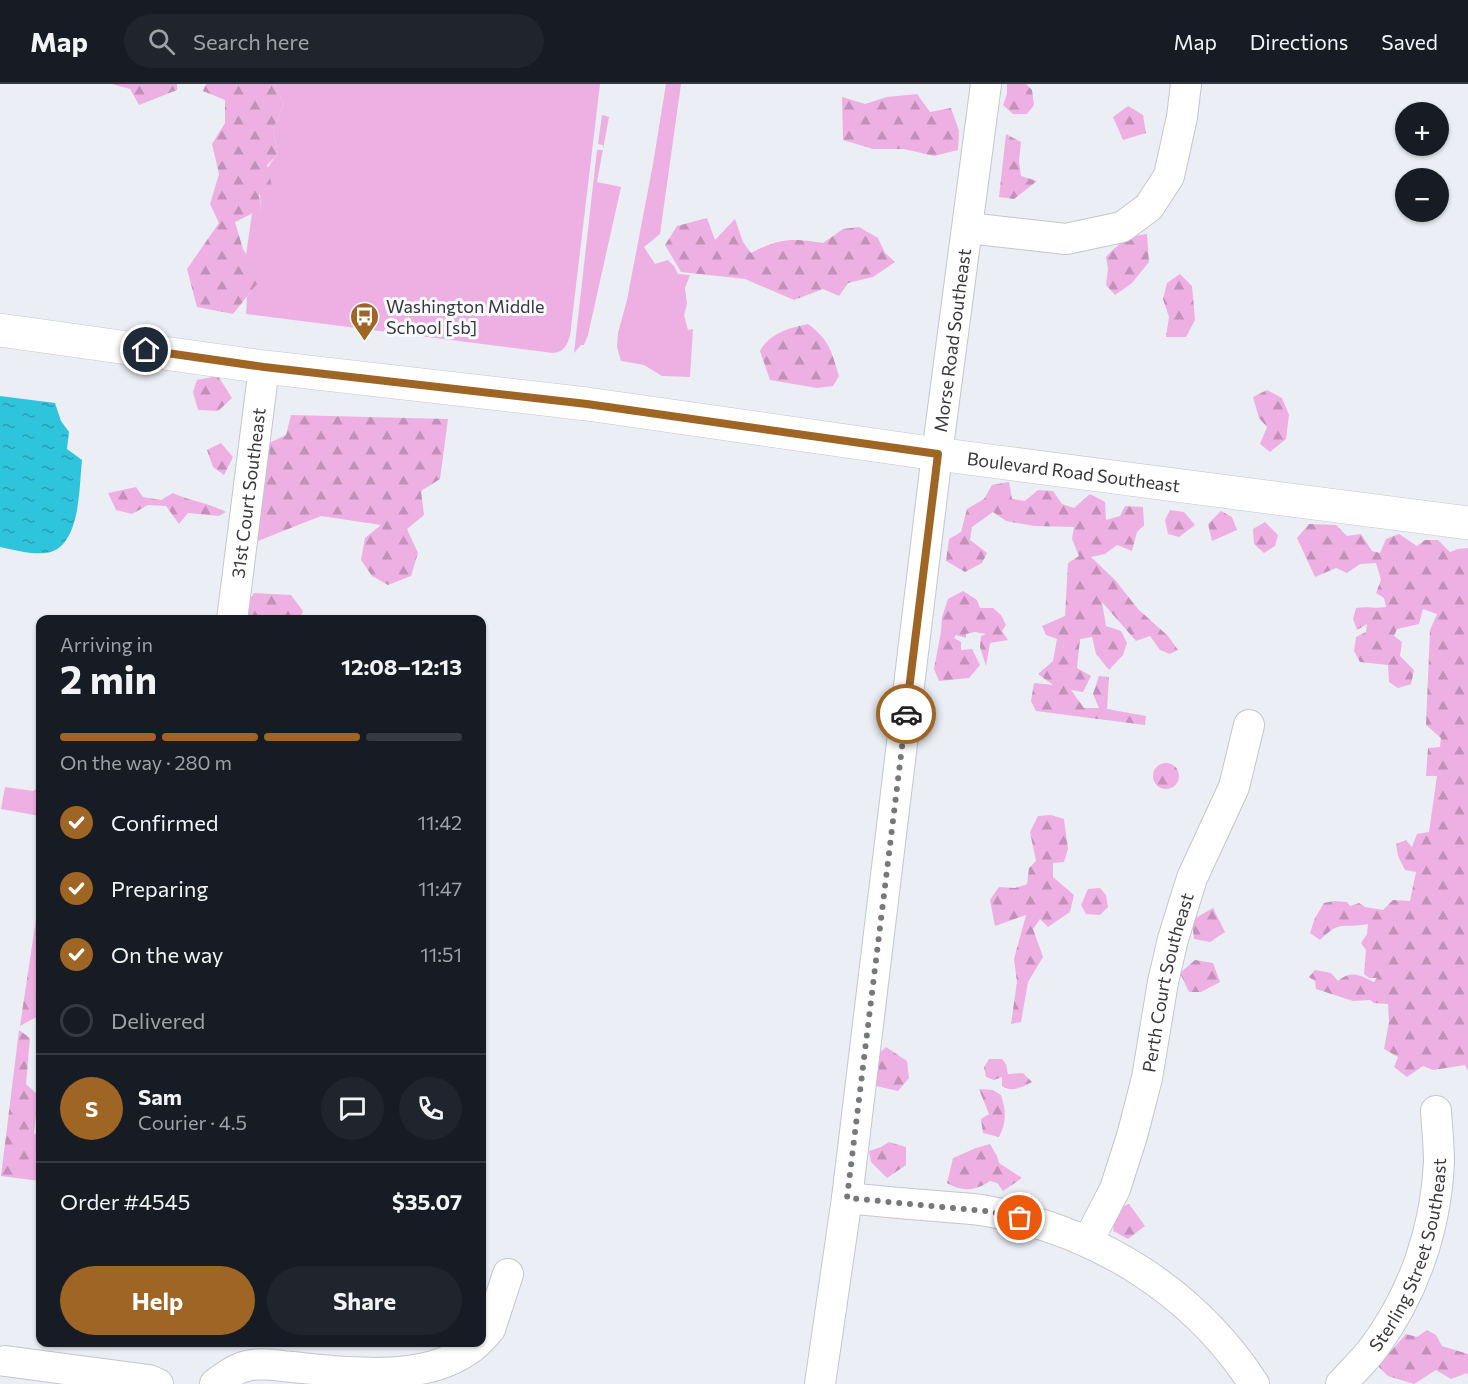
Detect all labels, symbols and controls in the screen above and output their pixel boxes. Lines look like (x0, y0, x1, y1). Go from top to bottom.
search box (124, 14, 544, 68)
text: Map (30, 24, 88, 58)
icon: search (145, 25, 178, 58)
text: Search here (193, 28, 309, 55)
text: Map (1174, 29, 1217, 54)
text: Directions (1250, 29, 1348, 54)
text: Saved (1381, 29, 1438, 54)
map controls (1395, 102, 1449, 222)
button: + (1395, 102, 1449, 156)
button: − (1395, 168, 1449, 222)
street label: Morse Road Southeast (929, 247, 975, 434)
place label: Washington Middle School [sb] (386, 295, 545, 338)
bus stop icon: Washington Middle School [sb] (349, 300, 381, 342)
pin (120, 324, 171, 375)
icon: home (129, 333, 162, 366)
street label: 31st Court Southeast (226, 406, 270, 580)
street label: Boulevard Road Southeast (966, 447, 1181, 496)
text: Arriving in (60, 632, 153, 656)
text: 12:08–12:13 (341, 653, 462, 680)
text: 2 min (60, 654, 157, 702)
courier (876, 684, 936, 744)
icon: car (890, 698, 923, 731)
text: On the way · 280 m (60, 750, 232, 774)
icon: check (60, 806, 93, 839)
text: Confirmed (111, 809, 218, 836)
text: 11:42 (417, 810, 462, 834)
icon: check (60, 872, 93, 905)
text: Preparing (111, 875, 208, 902)
text: 11:47 (418, 876, 462, 900)
street label: Perth Court Southeast (1137, 890, 1198, 1074)
icon: check (60, 938, 93, 971)
text: On the way (111, 941, 223, 968)
text: 11:51 (420, 942, 462, 966)
text: Delivered (111, 1007, 205, 1034)
button: chat (321, 1077, 384, 1140)
button: phone (399, 1077, 462, 1140)
text: Sam (138, 1083, 182, 1110)
text: S (85, 1095, 98, 1122)
text: Courier · 4.5 (138, 1110, 247, 1134)
street label: Sterling Street Southeast (1364, 1158, 1450, 1355)
text: Order #4545 (60, 1188, 190, 1215)
text: $35.07 (392, 1188, 462, 1215)
pin (994, 1192, 1045, 1243)
icon: bag (1003, 1201, 1036, 1234)
button: Help (60, 1266, 255, 1335)
button: Share (267, 1266, 462, 1335)

